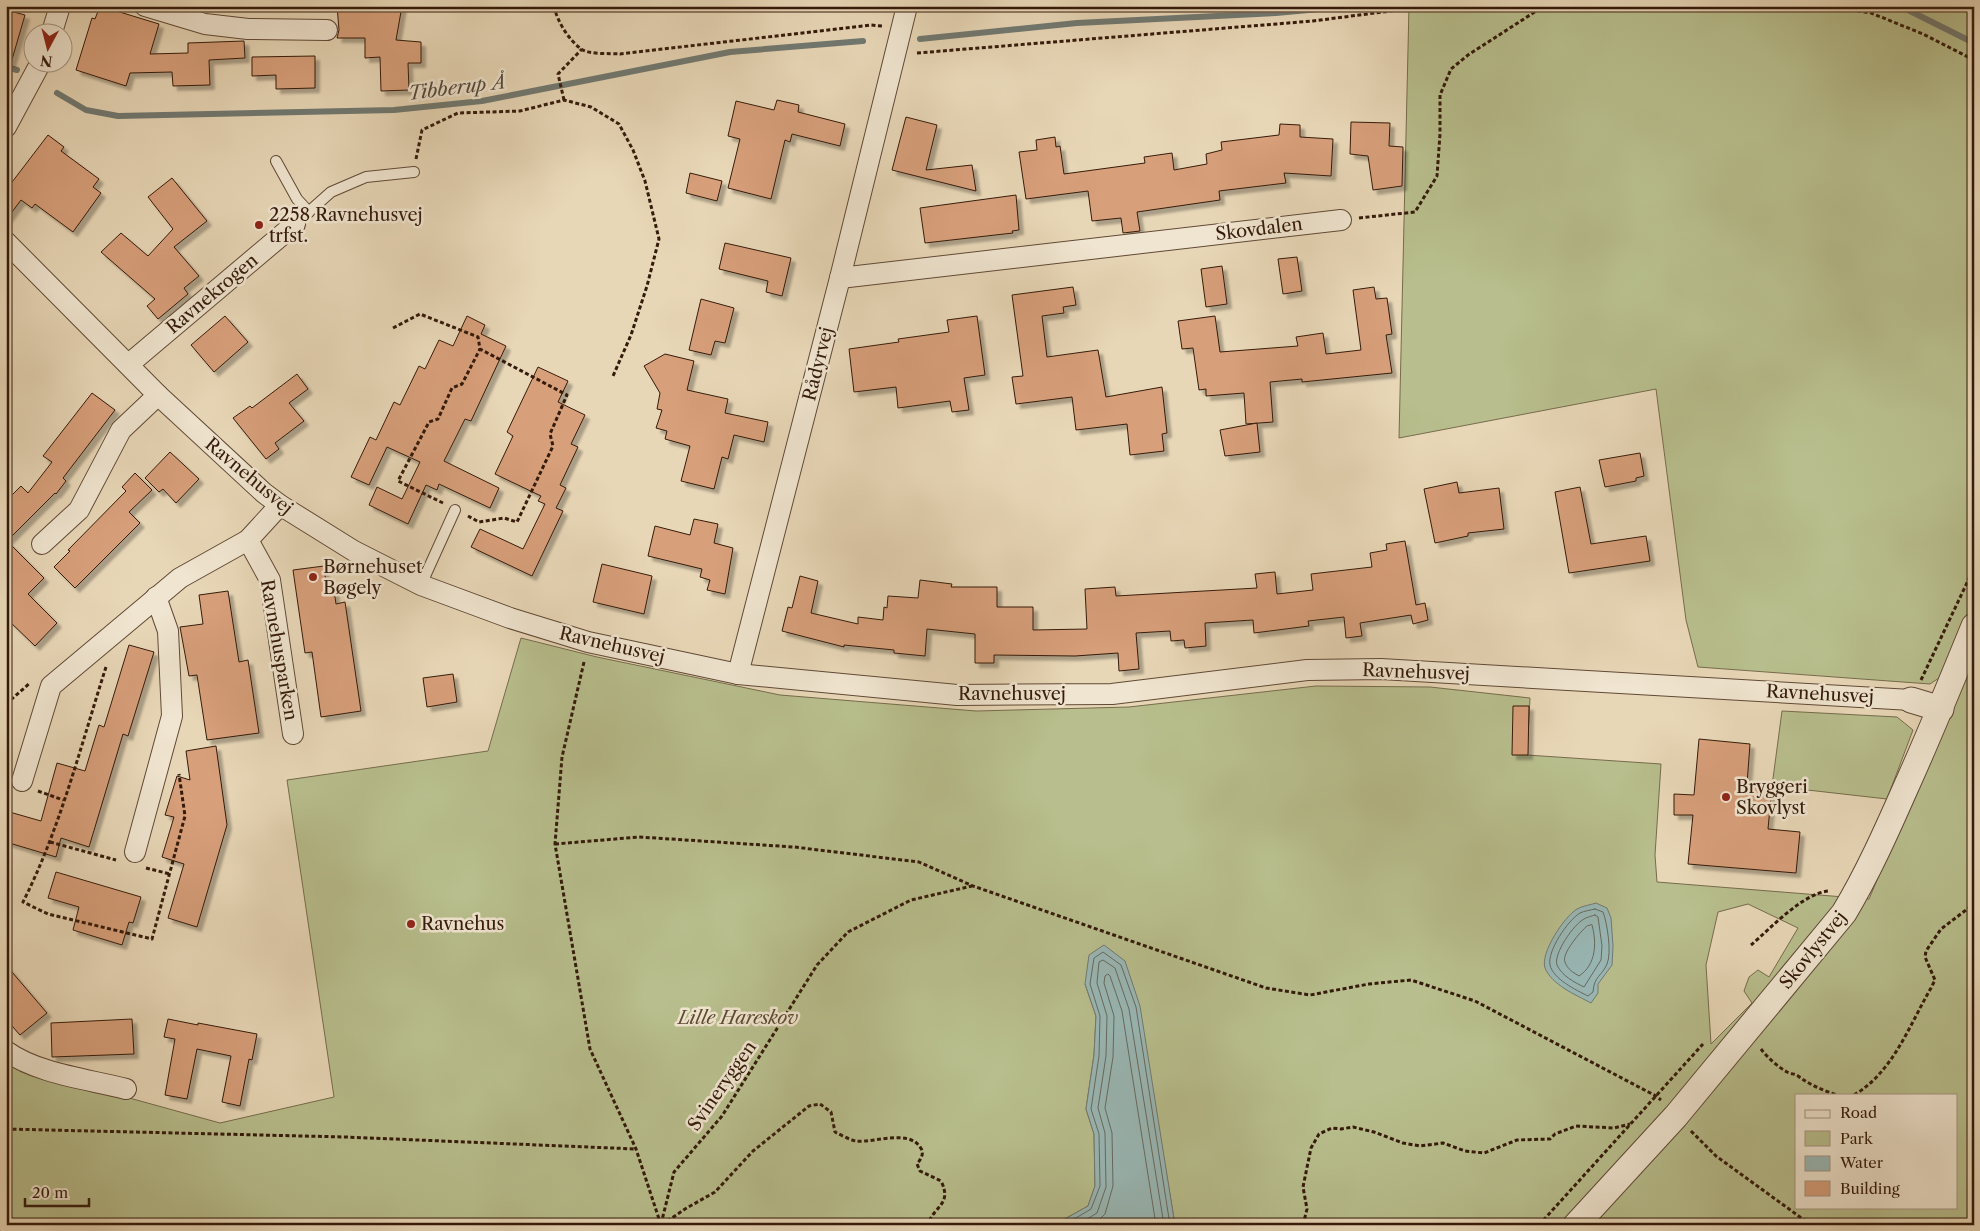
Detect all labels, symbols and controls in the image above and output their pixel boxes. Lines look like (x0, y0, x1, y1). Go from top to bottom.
north arrow (22, 22, 72, 72)
text: N (39, 51, 54, 71)
water label: Tibberup Å (407, 70, 507, 105)
place label: 2258 Ravnehusvej trfst. (269, 204, 423, 247)
street label: Skovdalen (1214, 213, 1304, 245)
marker: 2258 Ravnehusvej trfst. (253, 219, 265, 231)
street label: Ravnekrogen (162, 249, 262, 339)
street label: Rådyrvej (798, 325, 838, 403)
street label: Ravnehusvej (201, 433, 297, 519)
place label: Børnehuset Bøgely (323, 556, 423, 599)
marker: Børnehuset Bøgely (307, 571, 319, 583)
street label: Ravnehusparken (256, 578, 302, 722)
street label: Ravnehusvej (557, 622, 667, 668)
street label: Ravnehusvej (1362, 659, 1470, 685)
street label: Ravnehusvej (1766, 680, 1874, 708)
street label: Ravnehusvej (958, 683, 1066, 705)
place label: Bryggeri Skovlyst (1736, 776, 1808, 819)
marker: Bryggeri Skovlyst (1720, 791, 1732, 803)
street label: Skovlystvej (1775, 907, 1851, 993)
place label: Ravnehus (421, 913, 504, 935)
marker: Ravnehus (405, 918, 417, 930)
park label: Lille Hareskov (676, 1007, 798, 1029)
street label: Svineryggen (683, 1037, 761, 1135)
legend (1795, 1094, 1958, 1208)
text: Road (1840, 1103, 1877, 1122)
text: Park (1840, 1129, 1874, 1148)
text: Water (1839, 1153, 1884, 1172)
scale bar (25, 1176, 89, 1208)
text: Building (1840, 1179, 1900, 1198)
text: 20 m (32, 1183, 68, 1202)

